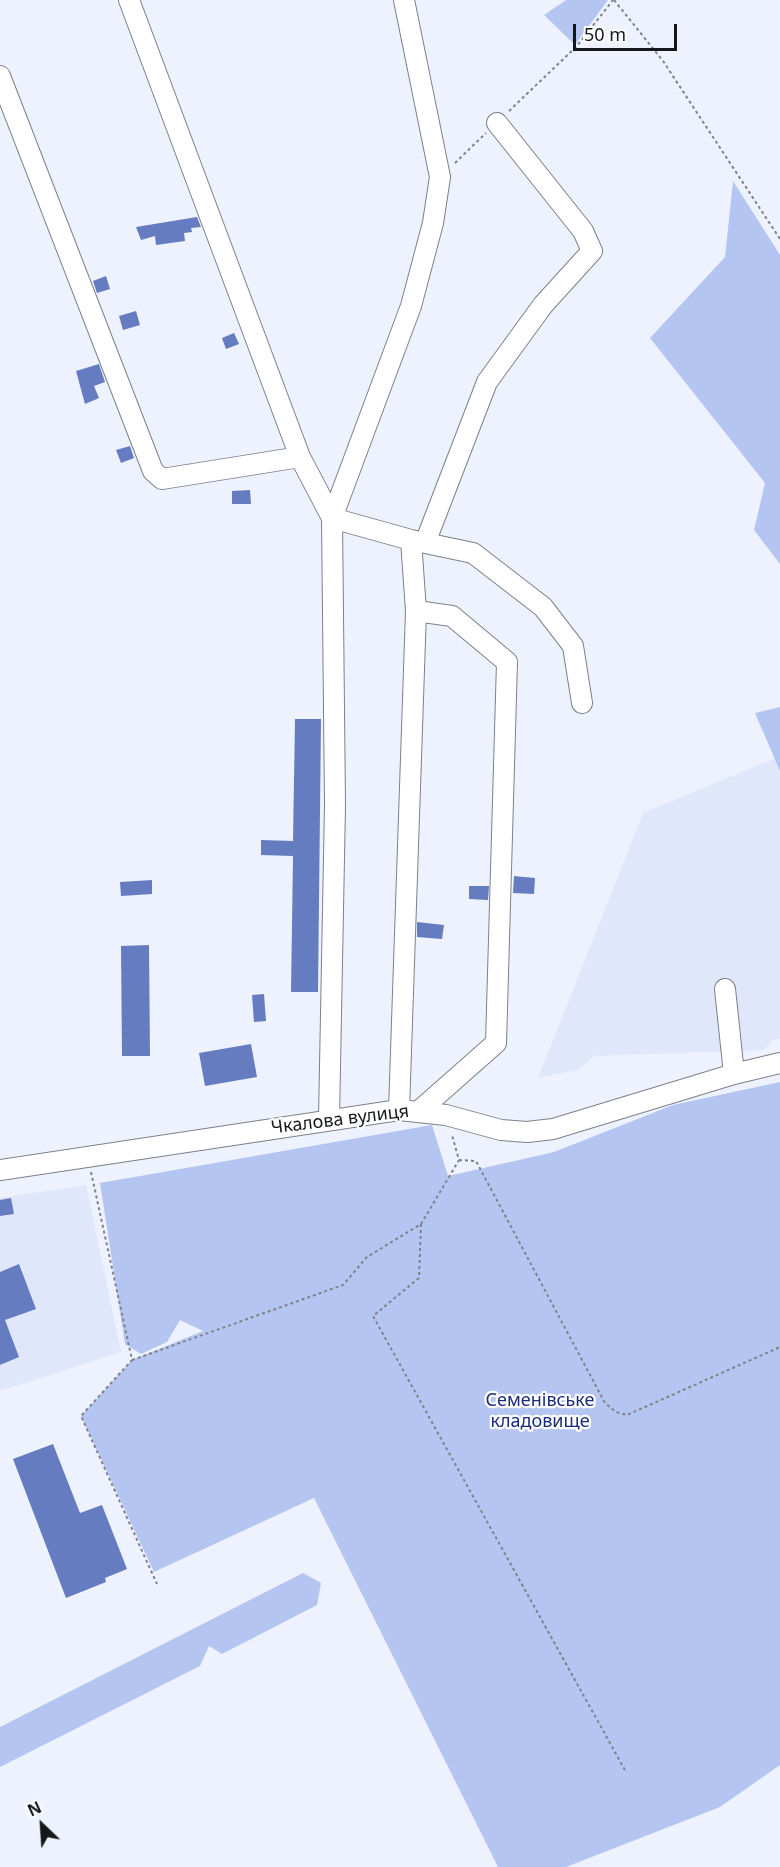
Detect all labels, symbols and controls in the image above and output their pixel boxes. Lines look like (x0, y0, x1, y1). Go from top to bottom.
scale bar (576, 12, 680, 50)
text: 50 m (584, 22, 626, 46)
street label: Чкалова вулиця (270, 1101, 410, 1139)
park label: Семенівське кладовище (486, 1390, 594, 1432)
north arrow (12, 1795, 72, 1855)
text: N (24, 1796, 45, 1821)

